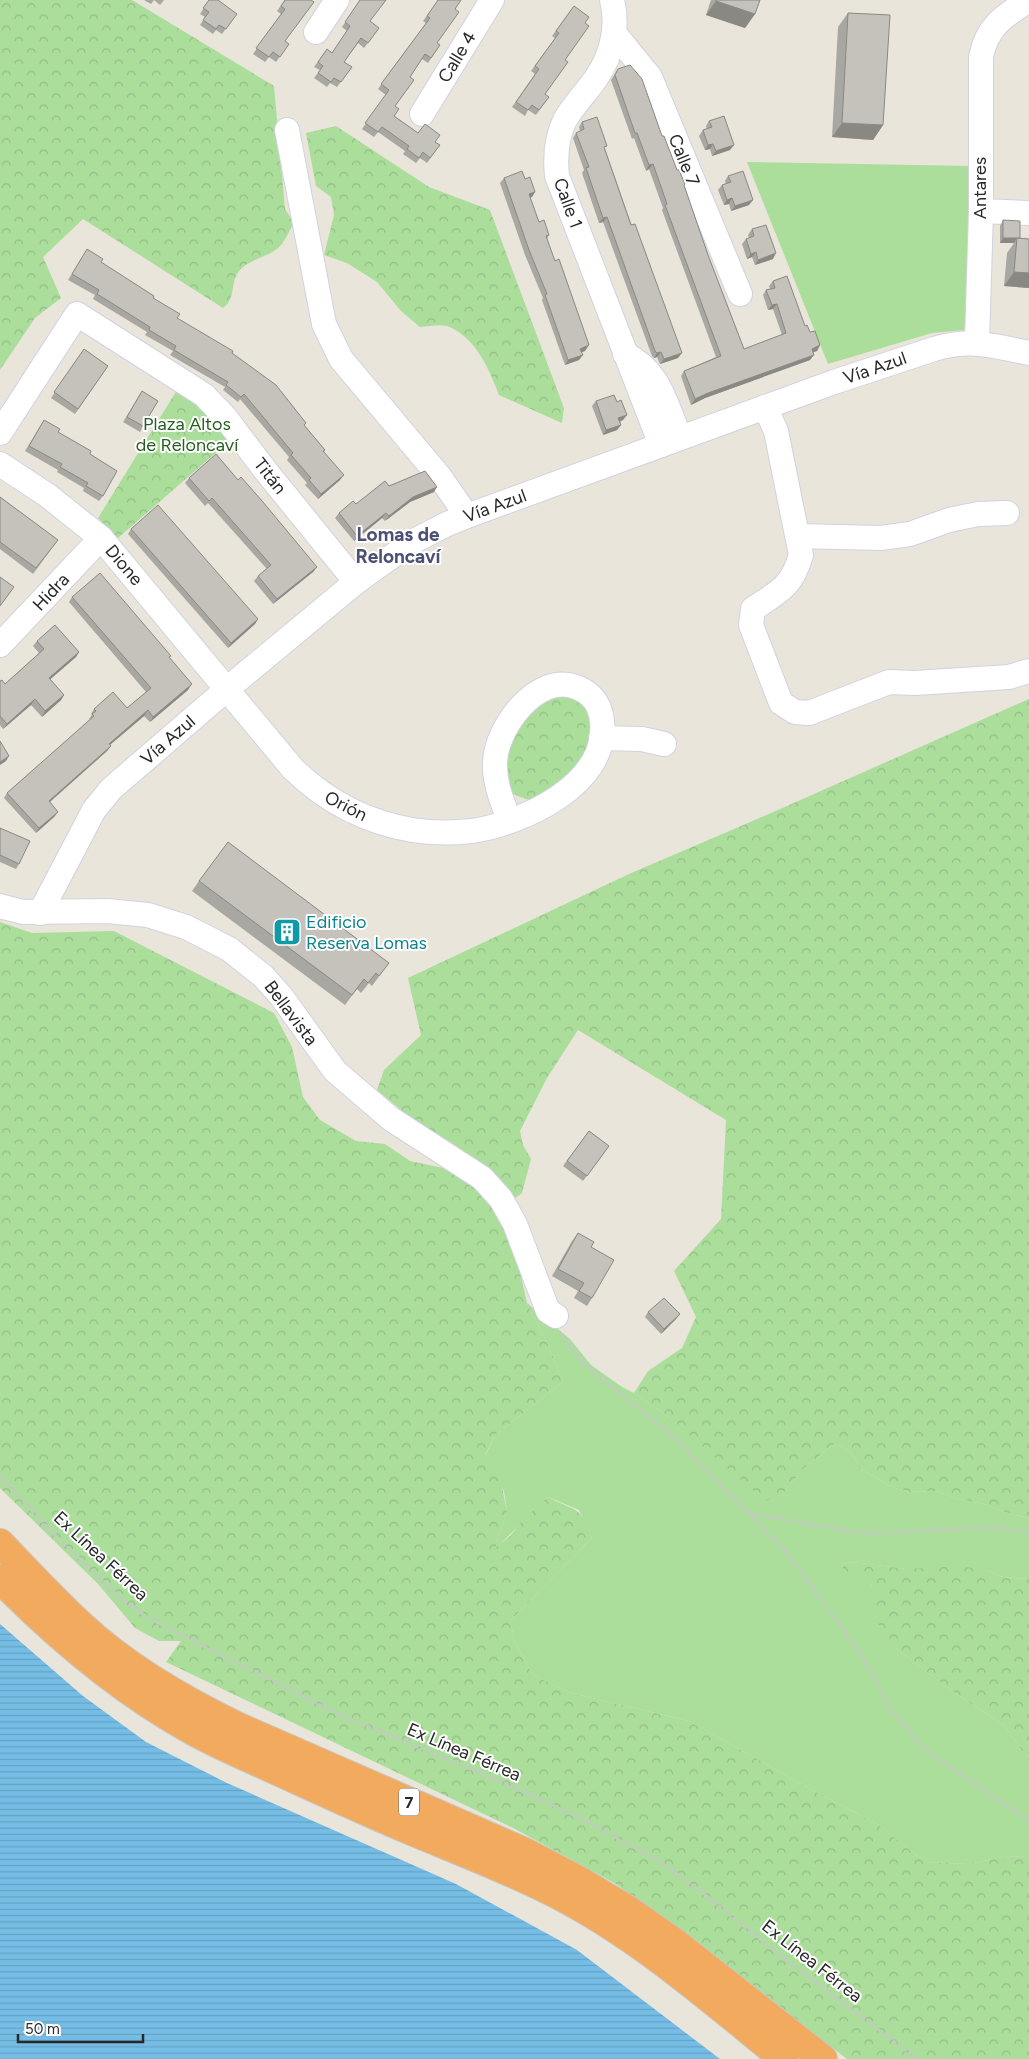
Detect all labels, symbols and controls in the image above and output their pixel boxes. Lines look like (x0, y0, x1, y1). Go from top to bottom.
street label: Calle 4 (433, 28, 481, 86)
street label: Calle 7 (664, 131, 704, 189)
street label: Antares (969, 157, 991, 219)
street label: Calle 1 (549, 175, 587, 231)
street label: Vía Azul (841, 347, 909, 389)
park label: Plaza Altos de Reloncaví (136, 413, 239, 456)
street label: Titán (249, 453, 291, 499)
street label: Vía Azul (461, 484, 529, 528)
district label: Lomas de Reloncaví (355, 523, 442, 568)
street label: Dione (101, 540, 148, 590)
street label: Hidra (28, 569, 74, 615)
street label: Vía Azul (136, 710, 200, 770)
street label: Orión (321, 786, 371, 826)
place label: Edificio Reserva Lomas (306, 911, 427, 954)
building icon: Edificio Reserva Lomas (272, 917, 302, 947)
street label: Bellavista (259, 976, 323, 1050)
street label: Ex Línea Férrea (49, 1507, 153, 1605)
street label: Ex Línea Férrea (404, 1718, 524, 1786)
road number: 7 (399, 1788, 419, 1815)
street label: Ex Línea Férrea (757, 1915, 867, 2007)
scale bar (18, 2012, 142, 2044)
text: 50 m (25, 2020, 60, 2038)

